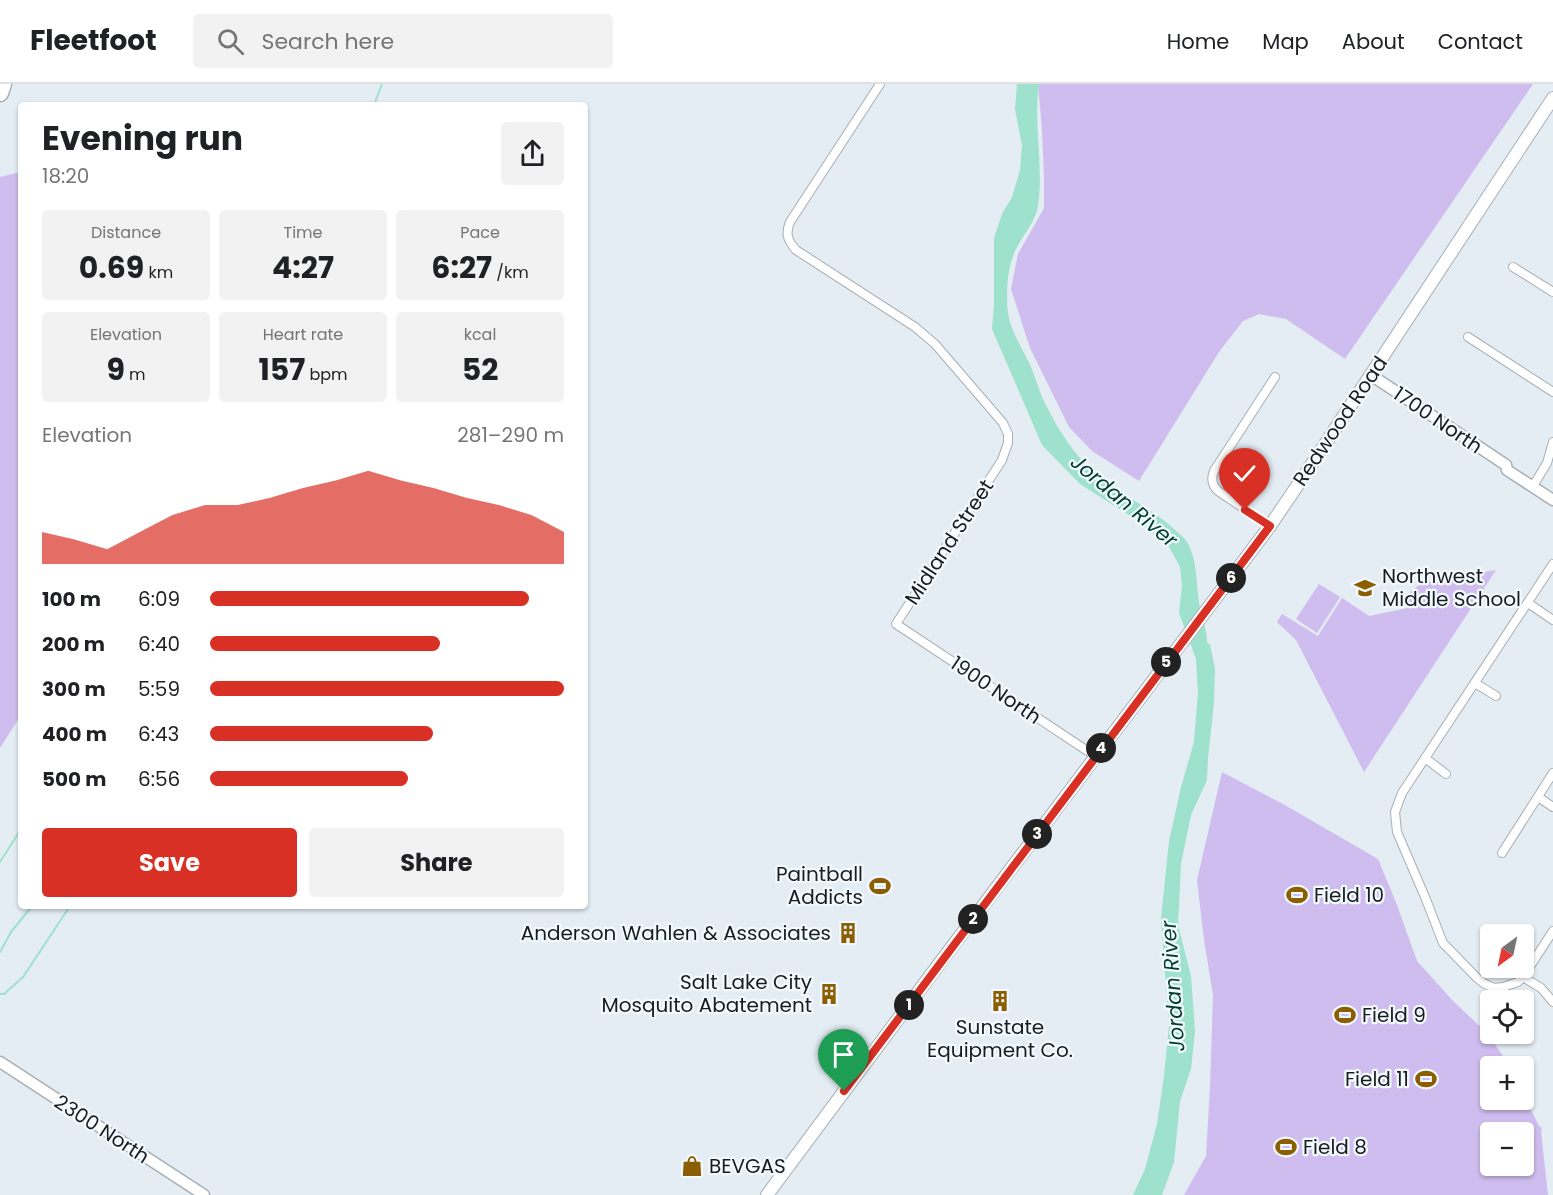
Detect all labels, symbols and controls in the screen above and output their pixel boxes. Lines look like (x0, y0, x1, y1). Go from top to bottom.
search box (193, 14, 613, 68)
text: Fleetfoot (30, 21, 157, 60)
icon: search (214, 25, 247, 58)
text: Search here (262, 26, 394, 57)
text: Home (1167, 27, 1229, 56)
text: Map (1262, 27, 1309, 56)
text: About (1342, 27, 1405, 56)
text: Contact (1438, 27, 1523, 56)
text: Evening run (42, 115, 243, 162)
button: share (501, 122, 564, 185)
text: 18:20 (42, 162, 89, 190)
text: Distance (91, 221, 161, 244)
text: Time (284, 221, 323, 244)
text: Pace (460, 221, 500, 244)
text: 0.69 (79, 246, 144, 289)
text: 4:27 (272, 246, 334, 289)
text: 6:27 (431, 246, 492, 289)
text: km (144, 261, 173, 284)
text: /km (492, 261, 529, 284)
text: Elevation (90, 323, 162, 346)
text: Heart rate (263, 323, 343, 346)
text: kcal (464, 323, 496, 346)
text: 9 (106, 348, 125, 391)
text: 157 (258, 348, 305, 391)
text: 52 (462, 348, 498, 391)
street label: Redwood Road (1286, 351, 1394, 491)
text: m (125, 363, 146, 386)
text: bpm (305, 363, 348, 386)
street label: 1700 North (1388, 380, 1488, 460)
text: Elevation (42, 421, 132, 449)
text: 281–290 m (457, 421, 564, 449)
water label: Jordan River (1065, 447, 1185, 555)
pin (1219, 448, 1270, 510)
icon: check (1228, 457, 1261, 490)
street label: Midland Street (898, 474, 1000, 610)
place label: Northwest Middle School (1382, 562, 1521, 613)
pin: 6 (1216, 563, 1246, 593)
text: 6 (1226, 566, 1236, 589)
school or university icon: Northwest Middle School (1353, 576, 1377, 600)
text: 100 m (42, 585, 101, 613)
text: 6:09 (138, 585, 180, 613)
text: 200 m (42, 630, 105, 658)
text: 6:40 (138, 630, 180, 658)
pin: 5 (1151, 647, 1181, 677)
street label: 1900 North (945, 649, 1047, 731)
text: 5 (1161, 650, 1171, 673)
text: 300 m (42, 675, 106, 703)
text: 5:59 (138, 675, 180, 703)
text: 400 m (42, 720, 107, 748)
text: 6:43 (138, 720, 179, 748)
pin: 4 (1086, 733, 1116, 763)
text: 4 (1096, 736, 1106, 759)
text: 500 m (42, 765, 107, 793)
text: 6:56 (138, 765, 180, 793)
pin: 3 (1022, 819, 1052, 849)
text: 3 (1032, 822, 1042, 845)
button: Save (42, 828, 297, 897)
button: Share (309, 828, 564, 897)
place label: Paintball Addicts (776, 860, 863, 911)
sports icon: Paintball Addicts (868, 874, 892, 898)
place label: Field 10 (1314, 881, 1384, 909)
sports icon: Field 10 (1285, 883, 1309, 907)
pin: 2 (958, 904, 988, 934)
text: 2 (968, 907, 978, 930)
water label: Jordan River (1153, 918, 1192, 1052)
place label: Anderson Wahlen & Associates (521, 919, 831, 947)
building icon: Anderson Wahlen & Associates (836, 921, 860, 945)
north arrow (1480, 924, 1534, 978)
map controls (1480, 924, 1534, 1176)
place label: Salt Lake City Mosquito Abatement (602, 968, 812, 1019)
building icon: Salt Lake City Mosquito Abatement (817, 982, 841, 1006)
building icon: Sunstate Equipment Co. (988, 989, 1012, 1013)
pin: 1 (894, 990, 924, 1020)
button: locate (1480, 990, 1534, 1044)
text: 1 (906, 993, 912, 1016)
place label: Field 9 (1362, 1001, 1426, 1029)
sports icon: Field 9 (1333, 1003, 1357, 1027)
place label: Sunstate Equipment Co. (927, 1013, 1073, 1064)
pin (818, 1029, 869, 1091)
icon: arrive (827, 1038, 860, 1071)
button: + (1480, 1056, 1534, 1110)
place label: Field 11 (1345, 1065, 1409, 1093)
sports icon: Field 11 (1414, 1067, 1438, 1091)
street label: 2300 North (49, 1088, 155, 1170)
button: − (1480, 1122, 1534, 1176)
place label: Field 8 (1303, 1133, 1367, 1161)
sports icon: Field 8 (1274, 1135, 1298, 1159)
place label: BEVGAS (709, 1152, 786, 1180)
shop icon: BEVGAS (680, 1154, 704, 1178)

